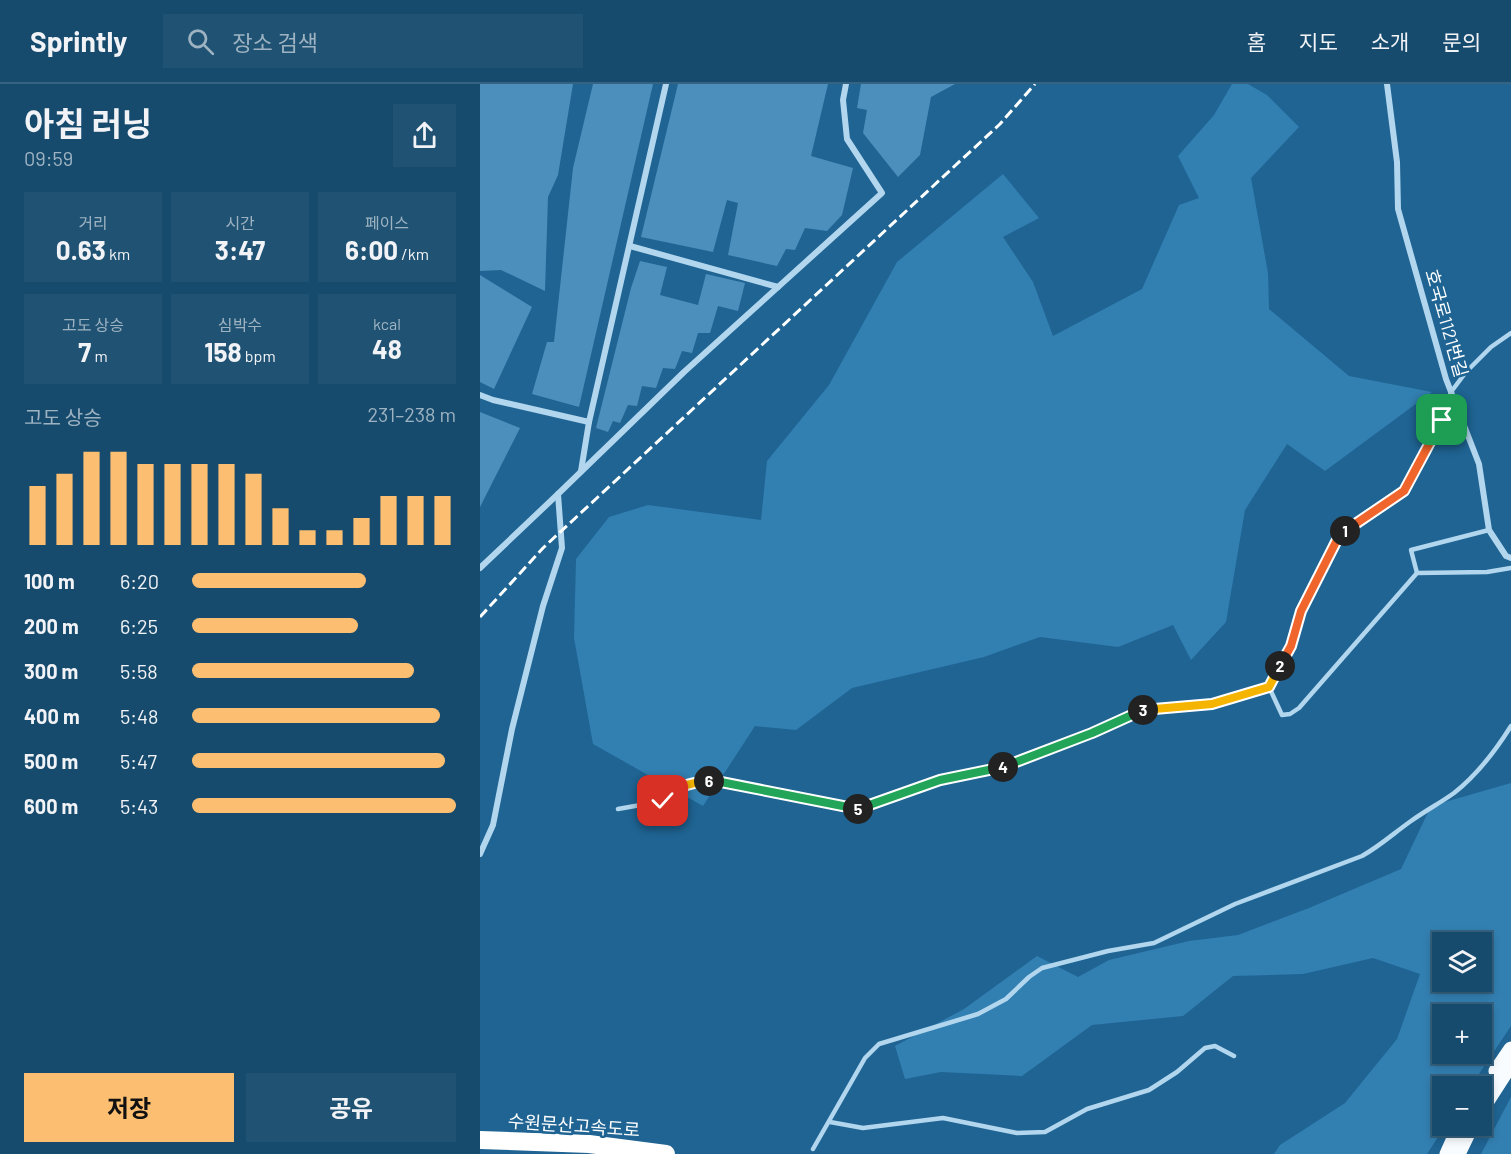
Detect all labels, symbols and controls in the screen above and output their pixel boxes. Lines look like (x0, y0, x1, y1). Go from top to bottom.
search box (163, 14, 583, 68)
text: Sprintly (30, 24, 127, 58)
icon: search (184, 25, 217, 58)
text: 장소 검색 (232, 29, 318, 55)
text: 홈 (1247, 29, 1266, 54)
text: 지도 (1299, 29, 1338, 54)
text: 소개 (1371, 29, 1409, 54)
text: 문의 (1442, 29, 1481, 54)
text: 아침 러닝 (24, 103, 152, 143)
button: share (393, 104, 456, 167)
text: 09:59 (24, 146, 73, 170)
text: 거리 (78, 213, 108, 232)
text: 시간 (225, 213, 255, 232)
text: 페이스 (365, 213, 409, 232)
text: 0.63 (56, 234, 106, 265)
text: 3:47 (215, 234, 265, 265)
text: 6:00 (345, 234, 398, 265)
text: km (106, 244, 130, 263)
text: /km (398, 244, 429, 263)
street label: 호국로1121번길 (1421, 267, 1473, 379)
text: kcal (373, 314, 401, 333)
text: 고도 상승 (62, 315, 124, 334)
text: 심박수 (218, 315, 262, 334)
text: 48 (372, 333, 402, 364)
text: 7 (78, 336, 91, 367)
text: 158 (204, 336, 242, 367)
text: m (91, 346, 108, 365)
text: bpm (242, 346, 276, 365)
pin (1416, 394, 1467, 445)
text: 231–238 m (367, 402, 456, 426)
icon: arrive (1425, 403, 1458, 436)
text: 고도 상승 (24, 405, 102, 429)
pin: 1 (1330, 516, 1360, 546)
text: 1 (1342, 521, 1348, 540)
text: 100 m (24, 569, 75, 593)
text: 6:20 (120, 569, 159, 593)
text: 200 m (24, 614, 79, 638)
text: 6:25 (120, 614, 158, 638)
pin: 2 (1265, 651, 1295, 681)
text: 2 (1276, 656, 1284, 675)
text: 300 m (24, 659, 78, 683)
text: 5:58 (120, 659, 158, 683)
pin: 3 (1128, 695, 1158, 725)
text: 3 (1139, 700, 1147, 719)
text: 400 m (24, 704, 80, 728)
text: 5:48 (120, 704, 159, 728)
text: 500 m (24, 749, 78, 773)
text: 5:47 (120, 749, 157, 773)
pin: 4 (988, 752, 1018, 782)
text: 4 (998, 757, 1008, 776)
pin: 6 (694, 766, 724, 796)
text: 6 (705, 771, 713, 790)
pin (637, 775, 688, 826)
icon: check (646, 784, 679, 817)
text: 600 m (24, 794, 78, 818)
text: 5:43 (120, 794, 158, 818)
pin: 5 (843, 794, 873, 824)
text: 5 (854, 799, 862, 818)
map controls (1432, 932, 1492, 1136)
button: layers (1432, 932, 1492, 992)
button: + (1432, 1004, 1492, 1064)
button: 저장 (24, 1073, 234, 1142)
button: 공유 (246, 1073, 456, 1142)
button: − (1432, 1076, 1492, 1136)
street label: 수원문산고속도로 (507, 1109, 641, 1141)

